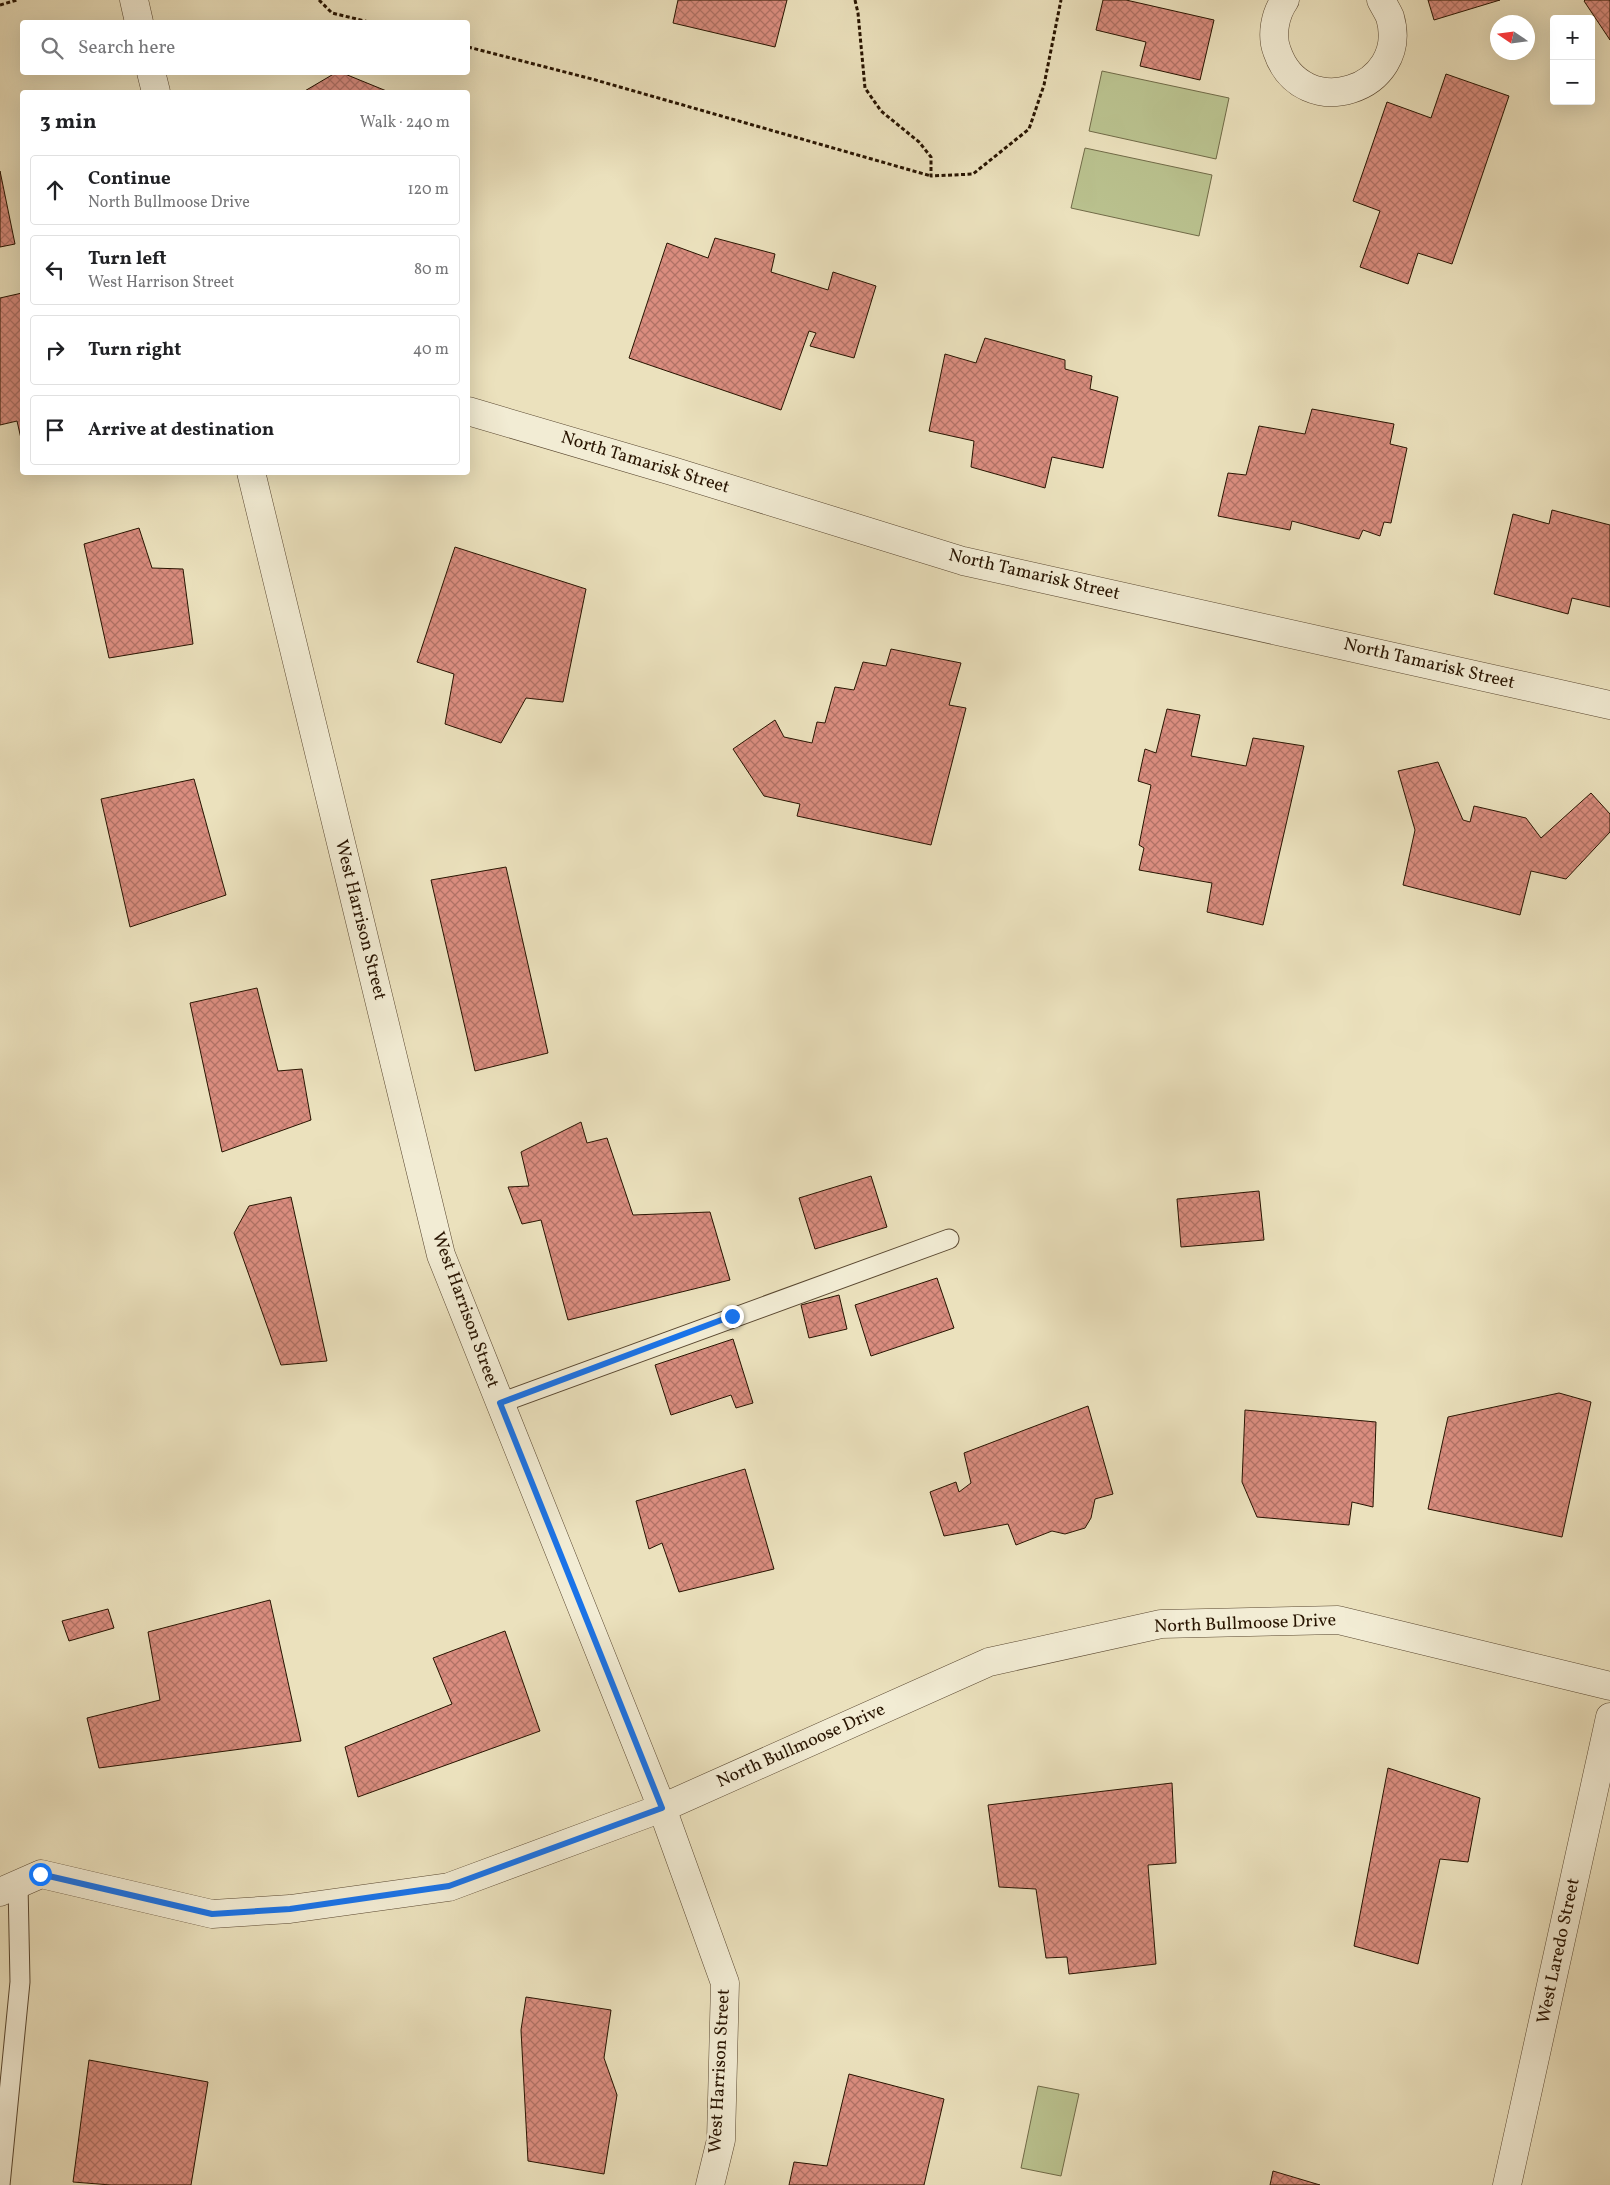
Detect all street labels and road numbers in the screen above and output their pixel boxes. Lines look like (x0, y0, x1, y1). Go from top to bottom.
street label: North Tamarisk Street (558, 425, 732, 501)
street label: North Tamarisk Street (946, 543, 1122, 607)
street label: North Tamarisk Street (1341, 632, 1517, 696)
street label: West Harrison Street (328, 837, 392, 1003)
street label: West Harrison Street (425, 1228, 505, 1392)
street label: North Bullmoose Drive (1154, 1608, 1336, 1640)
street label: North Bullmoose Drive (713, 1698, 889, 1794)
street label: West Laredo Street (1531, 1876, 1587, 2026)
street label: West Harrison Street (703, 1988, 737, 2154)

